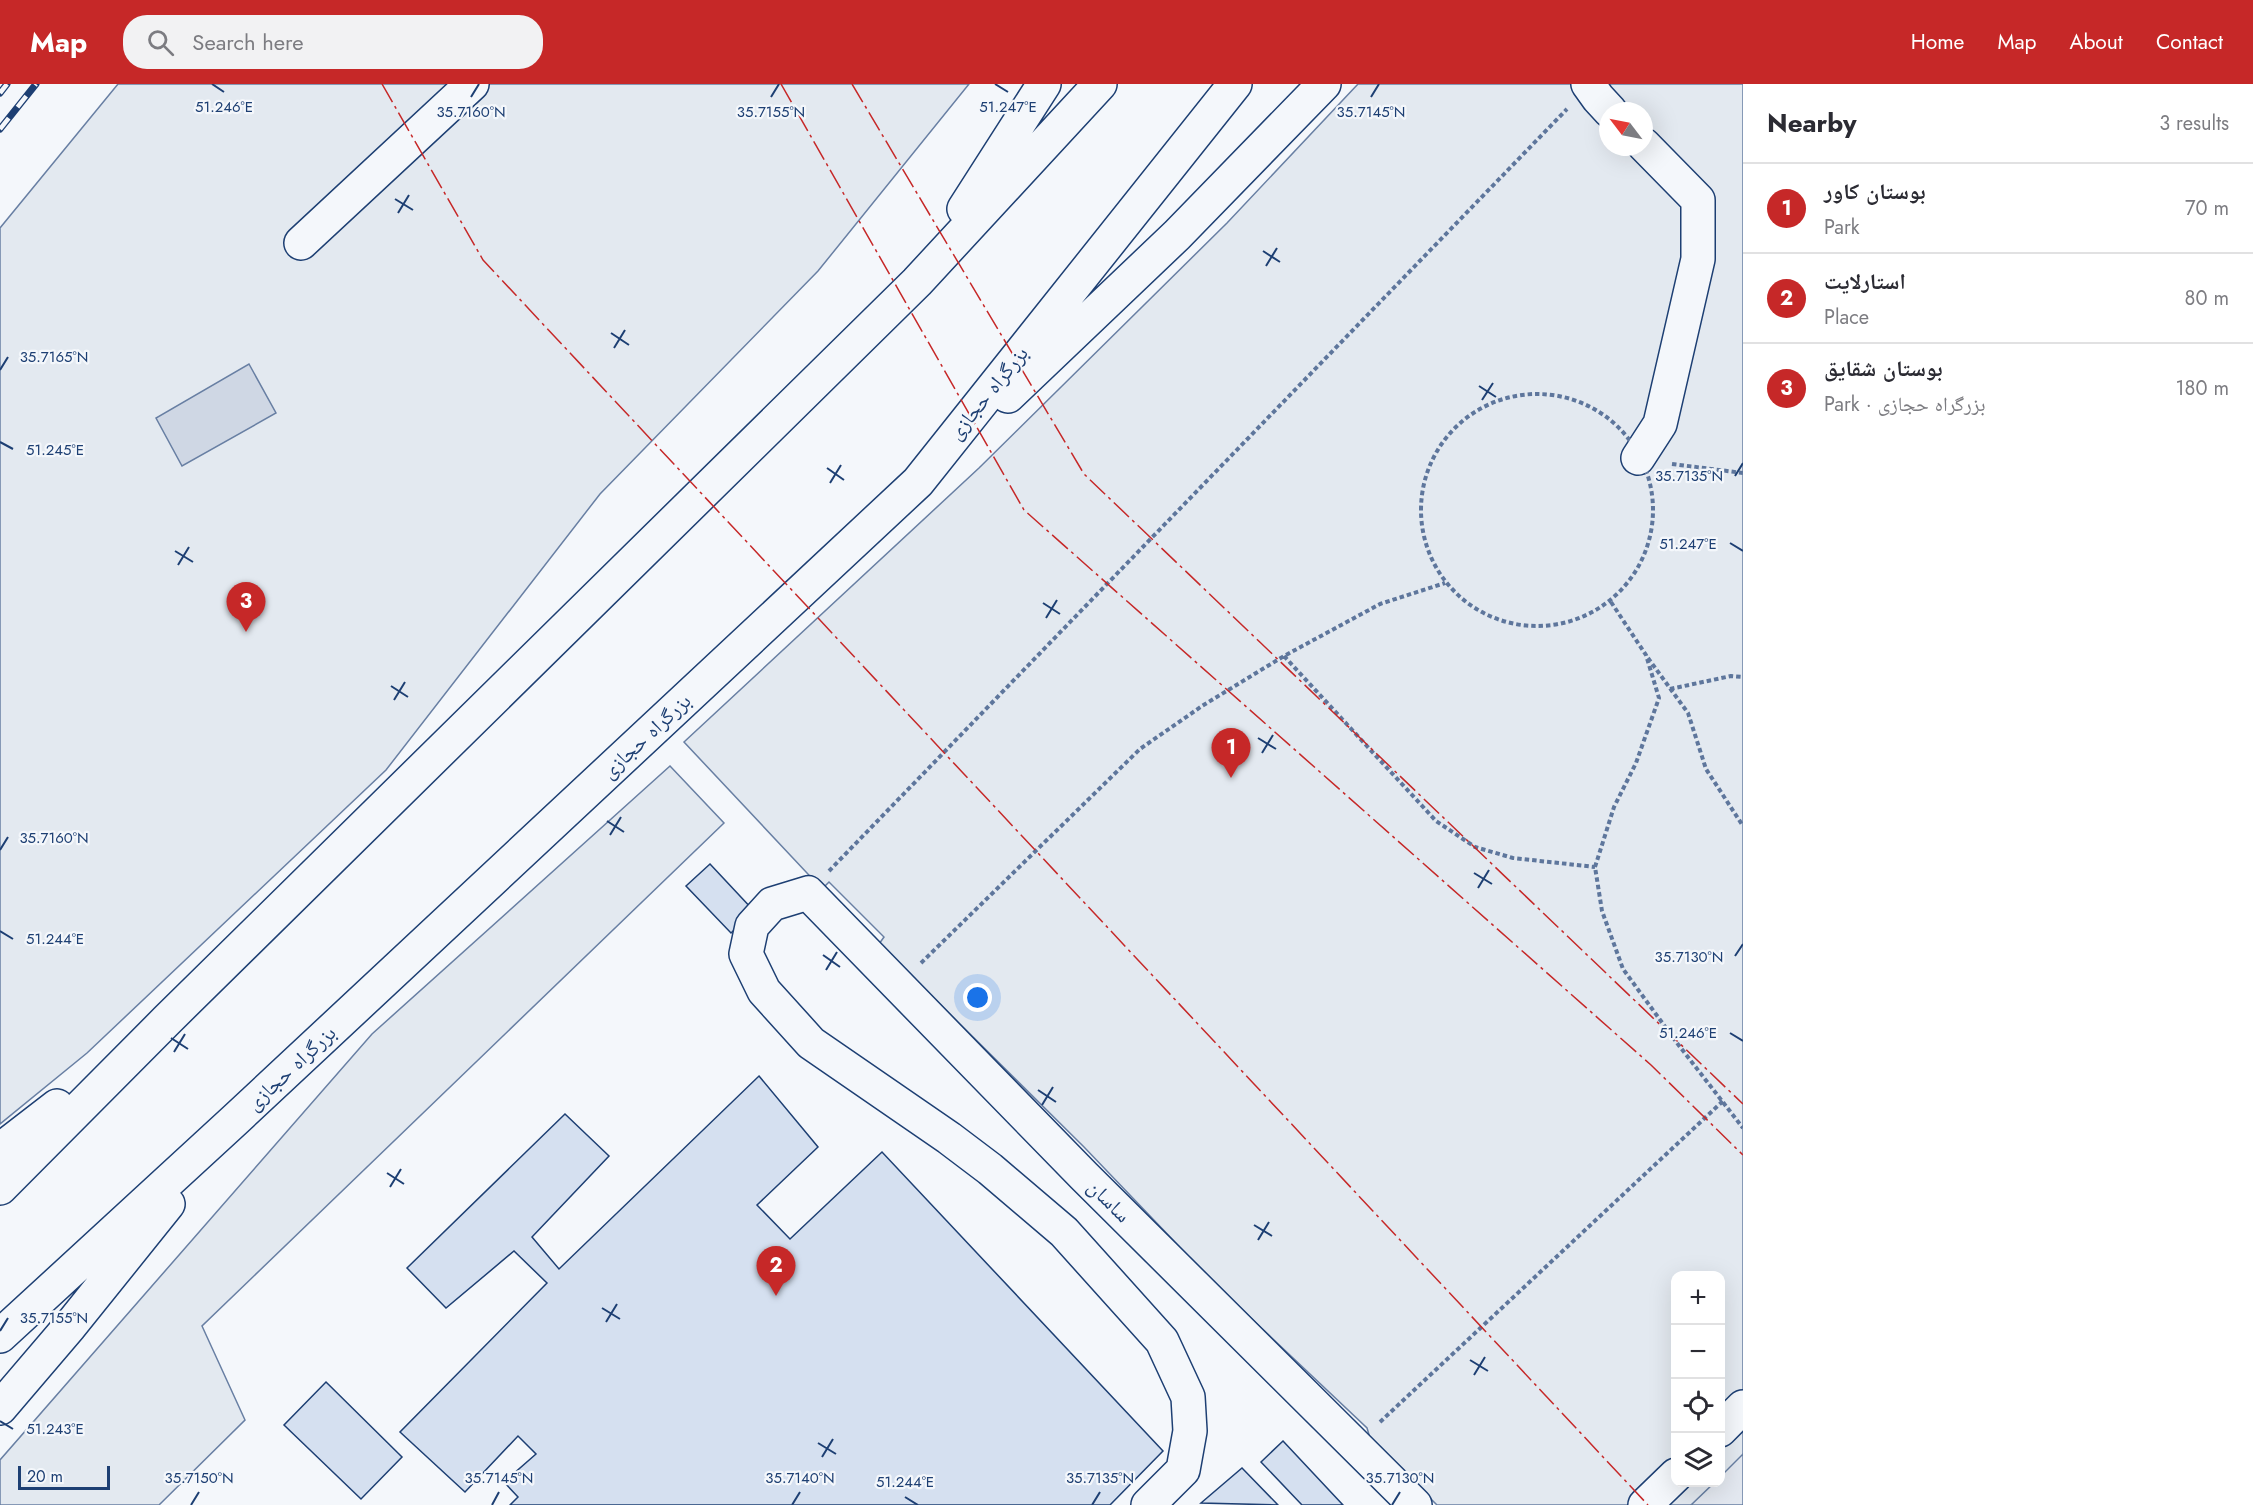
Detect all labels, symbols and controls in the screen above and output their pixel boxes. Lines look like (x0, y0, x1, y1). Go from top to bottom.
search box (123, 15, 543, 69)
text: Map (30, 22, 87, 63)
icon: search (144, 26, 177, 59)
text: Search here (192, 26, 304, 58)
text: Home (1911, 27, 1964, 57)
text: Map (1997, 27, 2037, 57)
text: About (2070, 27, 2123, 57)
text: Contact (2156, 27, 2223, 57)
text: 51.246°E (195, 96, 253, 118)
text: 51.247°E (979, 96, 1037, 118)
text: 35.7160°N (436, 101, 506, 123)
text: 35.7155°N (737, 101, 805, 123)
text: 35.7145°N (1337, 101, 1405, 123)
north arrow (1599, 102, 1653, 156)
text: Nearby (1767, 104, 1856, 142)
text: 3 results (2159, 109, 2229, 138)
text: بوستان کاور (1824, 175, 1926, 207)
text: 1 (1781, 194, 1792, 223)
text: 70 m (2185, 194, 2229, 223)
text: Park (1824, 213, 1860, 242)
text: استارلایت (1824, 265, 1906, 297)
text: 2 (1780, 284, 1793, 313)
text: 80 m (2184, 284, 2229, 313)
text: Place (1824, 303, 1869, 332)
street label: بزرگراه حجازی (941, 340, 1035, 446)
text: 35.7165°N (20, 346, 88, 368)
text: بوستان شقایق (1824, 352, 1943, 384)
text: 3 (1780, 374, 1793, 403)
text: 180 m (2175, 374, 2229, 403)
text: Park · بزرگراه حجازی (1824, 390, 1985, 419)
text: 51.245°E (26, 439, 84, 461)
text: 35.7135°N (1655, 465, 1723, 487)
text: 51.247°E (1659, 533, 1717, 555)
pin: 3 (226, 582, 266, 632)
street label: بزرگراه حجازی (594, 686, 698, 786)
pin: 1 (1212, 728, 1250, 778)
text: 35.7160°N (19, 827, 89, 849)
text: 51.244°E (26, 928, 84, 950)
text: 35.7130°N (1655, 946, 1723, 968)
your location (963, 983, 992, 1012)
street label: بزرگراه حجازی (239, 1018, 343, 1118)
text: 51.246°E (1659, 1022, 1717, 1044)
street label: ساسان (1081, 1173, 1137, 1229)
pin: 2 (756, 1246, 796, 1296)
map controls (1671, 1271, 1725, 1487)
button: + (1671, 1271, 1725, 1325)
text: 35.7155°N (20, 1307, 88, 1329)
button: − (1671, 1325, 1725, 1379)
button: locate (1671, 1379, 1725, 1433)
text: 51.243°E (26, 1418, 84, 1440)
button: layers (1671, 1433, 1725, 1487)
scale bar (18, 1463, 110, 1490)
text: 20 m (27, 1465, 63, 1488)
text: 35.7150°N (164, 1467, 234, 1489)
text: 35.7145°N (465, 1467, 533, 1489)
text: 35.7140°N (765, 1467, 835, 1489)
text: 35.7135°N (1066, 1467, 1134, 1489)
text: 35.7130°N (1366, 1467, 1434, 1489)
text: 51.244°E (876, 1471, 934, 1493)

